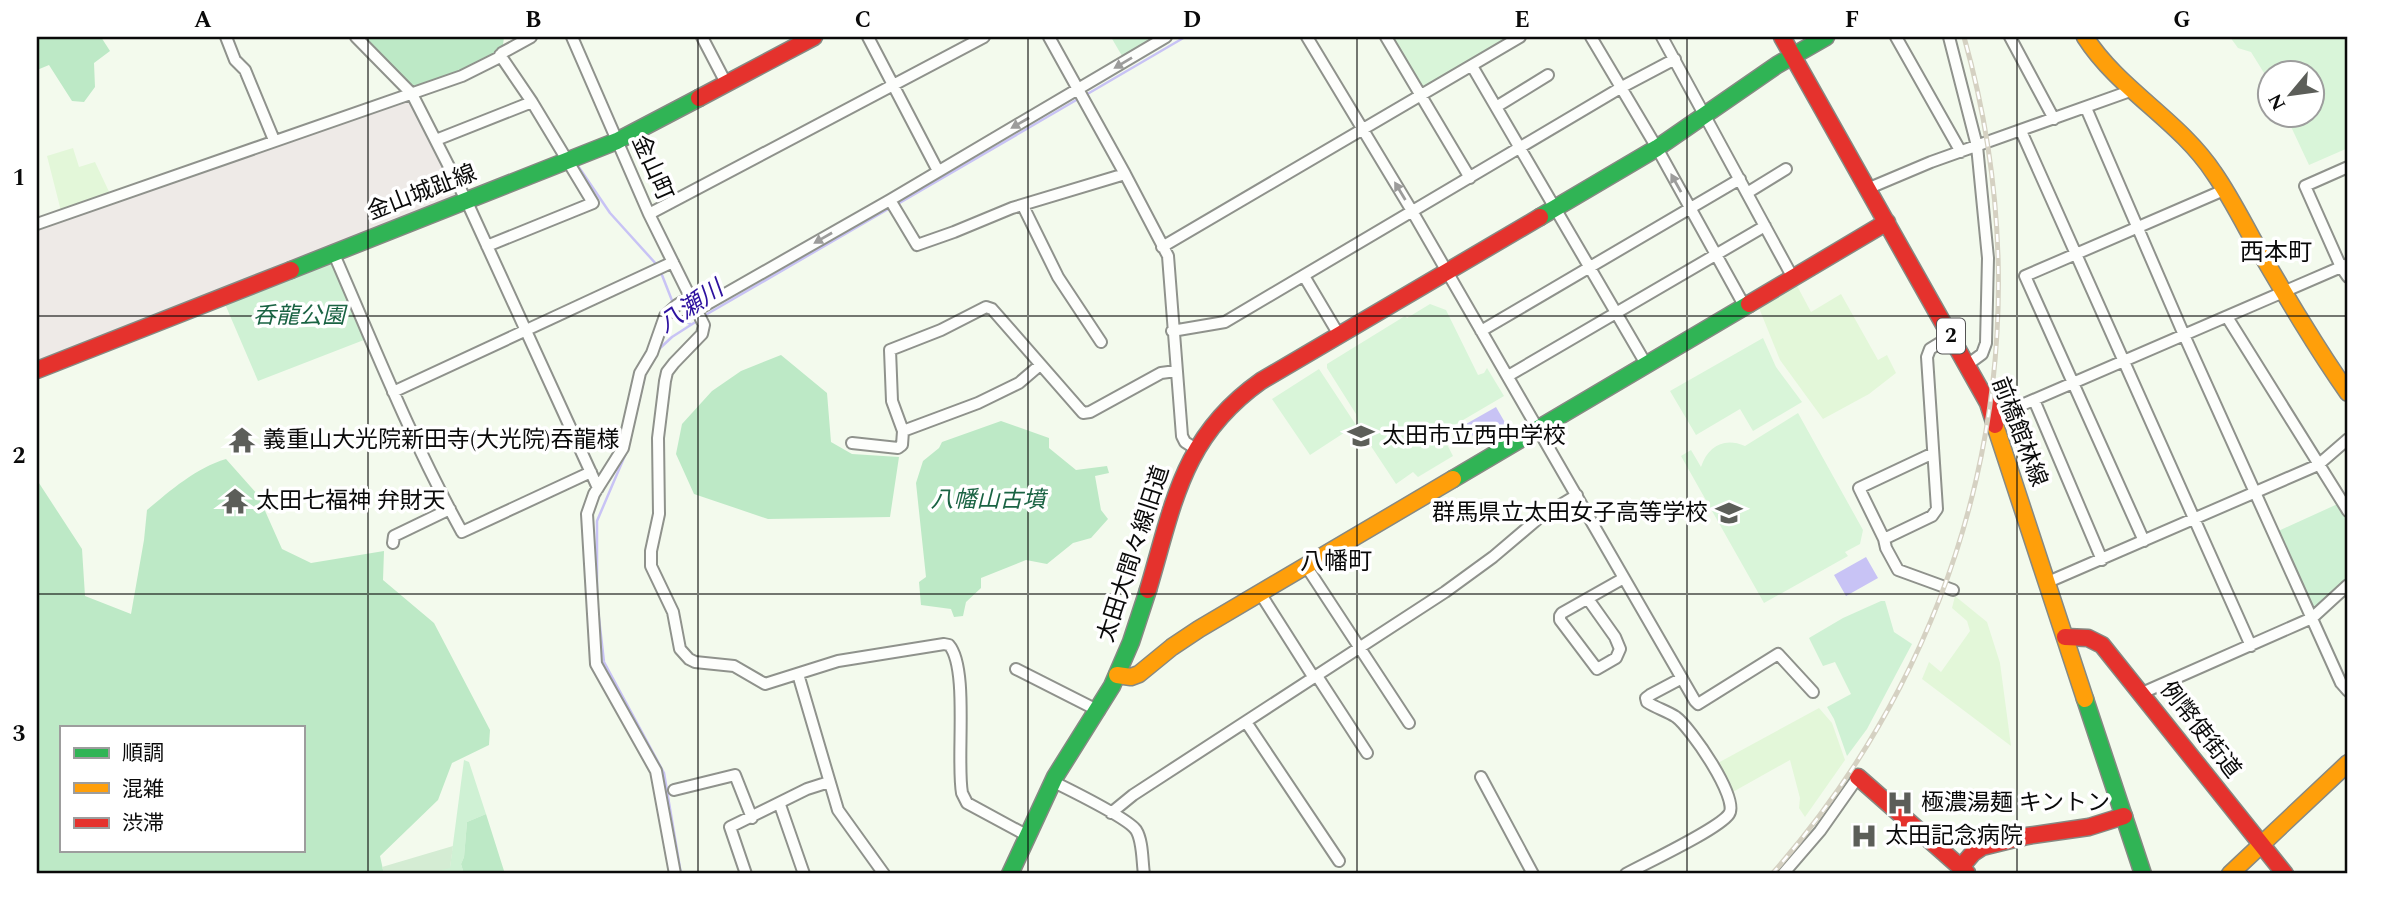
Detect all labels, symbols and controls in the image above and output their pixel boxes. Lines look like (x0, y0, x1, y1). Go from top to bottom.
text: A (194, 3, 212, 38)
text: B (525, 3, 541, 38)
text: C (855, 3, 871, 38)
text: D (1183, 3, 1201, 38)
text: E (1514, 3, 1530, 38)
text: F (1845, 3, 1859, 38)
text: G (2173, 3, 2191, 38)
one-way arrow (1113, 56, 1132, 69)
north arrow (2256, 60, 2326, 130)
text: N (2261, 88, 2294, 115)
one-way arrow (1010, 117, 1029, 130)
street label: 金山町 (622, 129, 682, 207)
street label: 金山城趾線 (362, 156, 482, 230)
text: 1 (13, 161, 25, 196)
one-way arrow (1670, 173, 1682, 193)
one-way arrow (1394, 182, 1407, 201)
one-way arrow (814, 232, 833, 244)
district label: 西本町 (2240, 235, 2312, 271)
water label: 八瀬川 (651, 270, 733, 342)
park label: 呑龍公園 (253, 299, 348, 334)
road number: 2 (1937, 318, 1965, 354)
street label: 前橋館林線 (1982, 372, 2056, 492)
place label: 太田市立西中学校 (1382, 419, 1566, 454)
school or university icon: 太田市立西中学校 (1346, 421, 1376, 451)
place label: 義重山大光院新田寺(大光院)吞龍様 (263, 423, 620, 458)
temple icon: 義重山大光院新田寺(大光院)吞龍様 (227, 425, 257, 455)
text: 2 (13, 439, 26, 474)
street label: 太田大間々線旧道 (1089, 461, 1179, 647)
park label: 八幡山古墳 (931, 483, 1049, 518)
place label: 太田七福神 弁財天 (256, 484, 446, 519)
temple icon: 太田七福神 弁財天 (220, 486, 250, 516)
place label: 群馬県立太田女子高等学校 (1432, 496, 1708, 531)
school or university icon: 群馬県立太田女子高等学校 (1714, 498, 1744, 528)
district label: 八幡町 (1300, 544, 1372, 580)
street label: 例幣使街道 (2151, 674, 2249, 786)
text: 3 (13, 717, 26, 752)
legend (60, 726, 304, 852)
text: 順調 (122, 738, 164, 770)
text: 混雑 (122, 774, 164, 806)
place label: 極濃湯麺 キントン (1921, 786, 2110, 821)
hospital icon: 極濃湯麺 キントン (1885, 788, 1915, 818)
text: 渋滞 (122, 808, 164, 840)
place label: 太田記念病院 (1885, 819, 2023, 854)
hospital icon: 太田記念病院 (1849, 821, 1879, 851)

